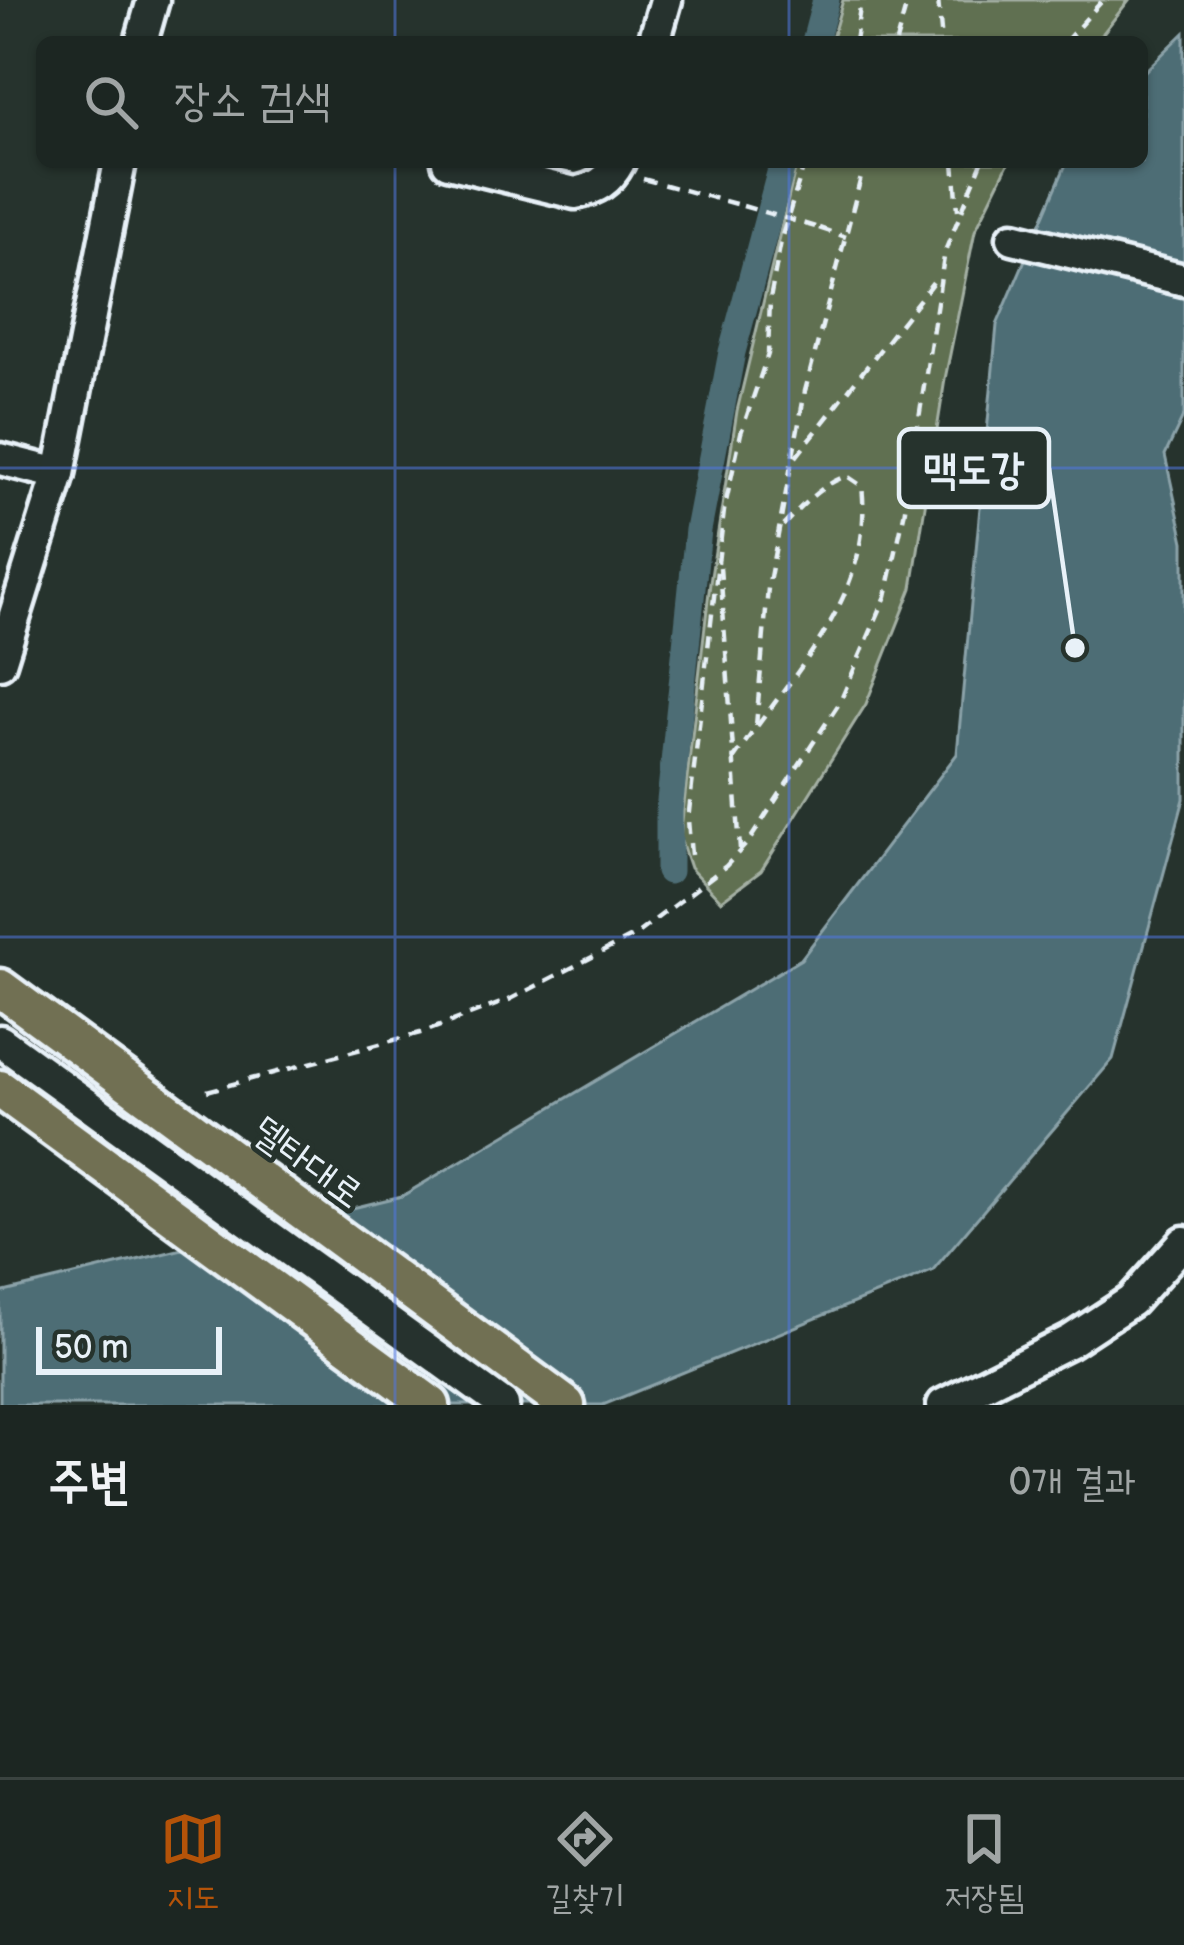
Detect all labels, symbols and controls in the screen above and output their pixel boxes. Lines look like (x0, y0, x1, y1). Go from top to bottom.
search box (36, 36, 1148, 168)
icon: search (78, 69, 144, 135)
text: 장소 검색 (174, 74, 331, 129)
callout: 맥도강 (899, 429, 1049, 507)
text: 맥도강 (923, 445, 1025, 496)
street label: 델타대로 (242, 1107, 372, 1219)
scale bar (36, 1321, 222, 1374)
text: 50 m (54, 1328, 129, 1368)
text: 주변 (48, 1452, 130, 1513)
text: 0개 결과 (1008, 1460, 1136, 1507)
tab: 지도 (160, 1806, 226, 1919)
tab: 길찾기 (545, 1806, 625, 1919)
tab: 저장됨 (945, 1806, 1024, 1919)

